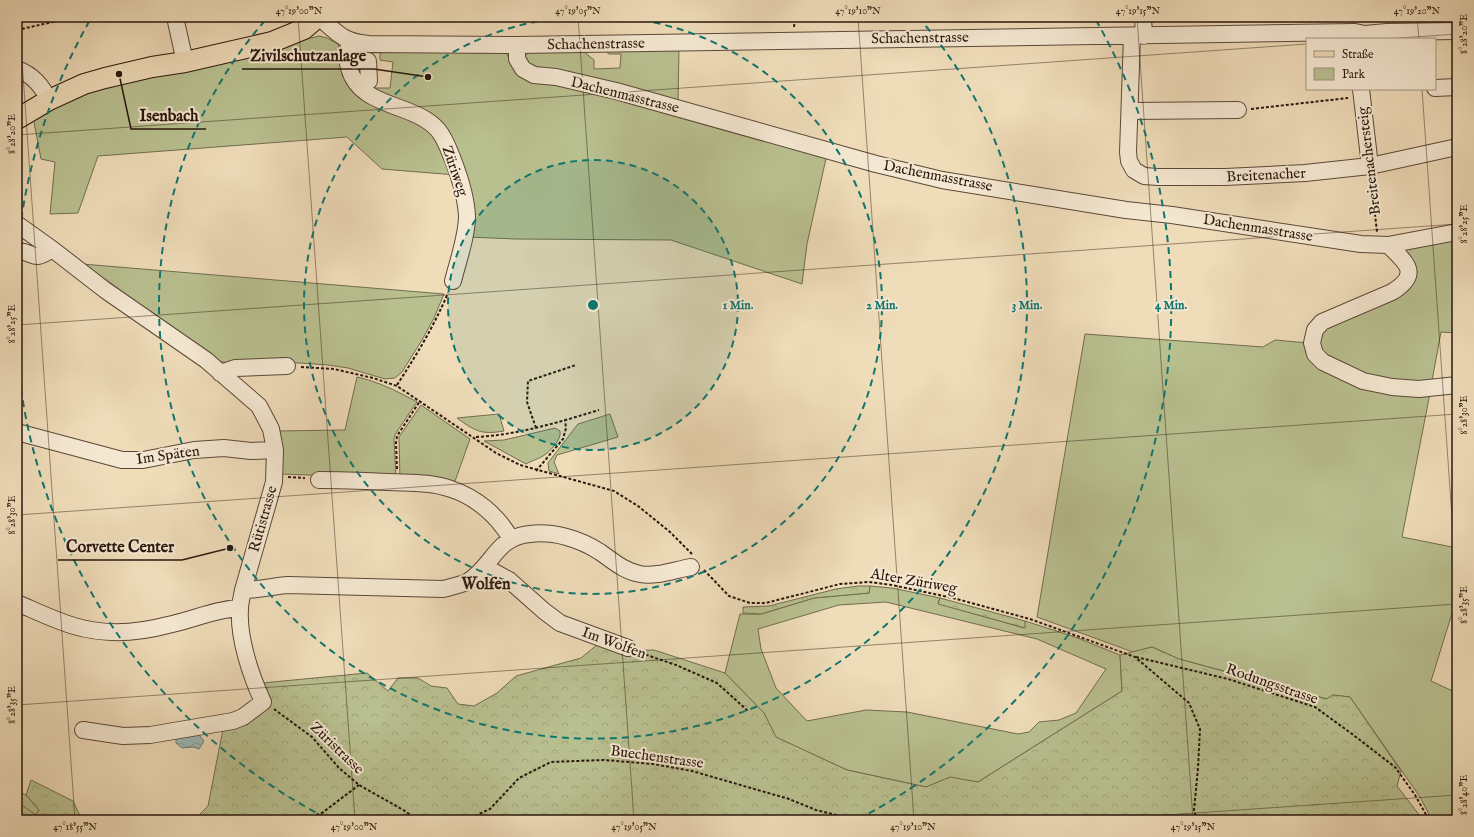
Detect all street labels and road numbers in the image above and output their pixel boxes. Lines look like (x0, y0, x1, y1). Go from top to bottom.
street label: Schachenstrasse (871, 28, 969, 48)
street label: Schachenstrasse (547, 34, 645, 54)
street label: Dachenmasstrasse (569, 72, 681, 118)
street label: Breitenachersteig (1353, 105, 1385, 216)
street label: Züriweg (437, 143, 473, 200)
street label: Dachenmasstrasse (882, 156, 994, 196)
street label: Breitenacher (1226, 163, 1307, 187)
street label: Dachenmasstrasse (1202, 210, 1314, 246)
street label: Im Späten (135, 441, 201, 469)
street label: Rütistrasse (244, 484, 282, 554)
street label: Alter Züriweg (868, 564, 960, 598)
street label: Im Wolfen (579, 623, 649, 663)
street label: Rodungsstrasse (1223, 659, 1321, 709)
street label: Züristrasse (306, 718, 368, 778)
street label: Buechenstrasse (609, 741, 705, 773)

